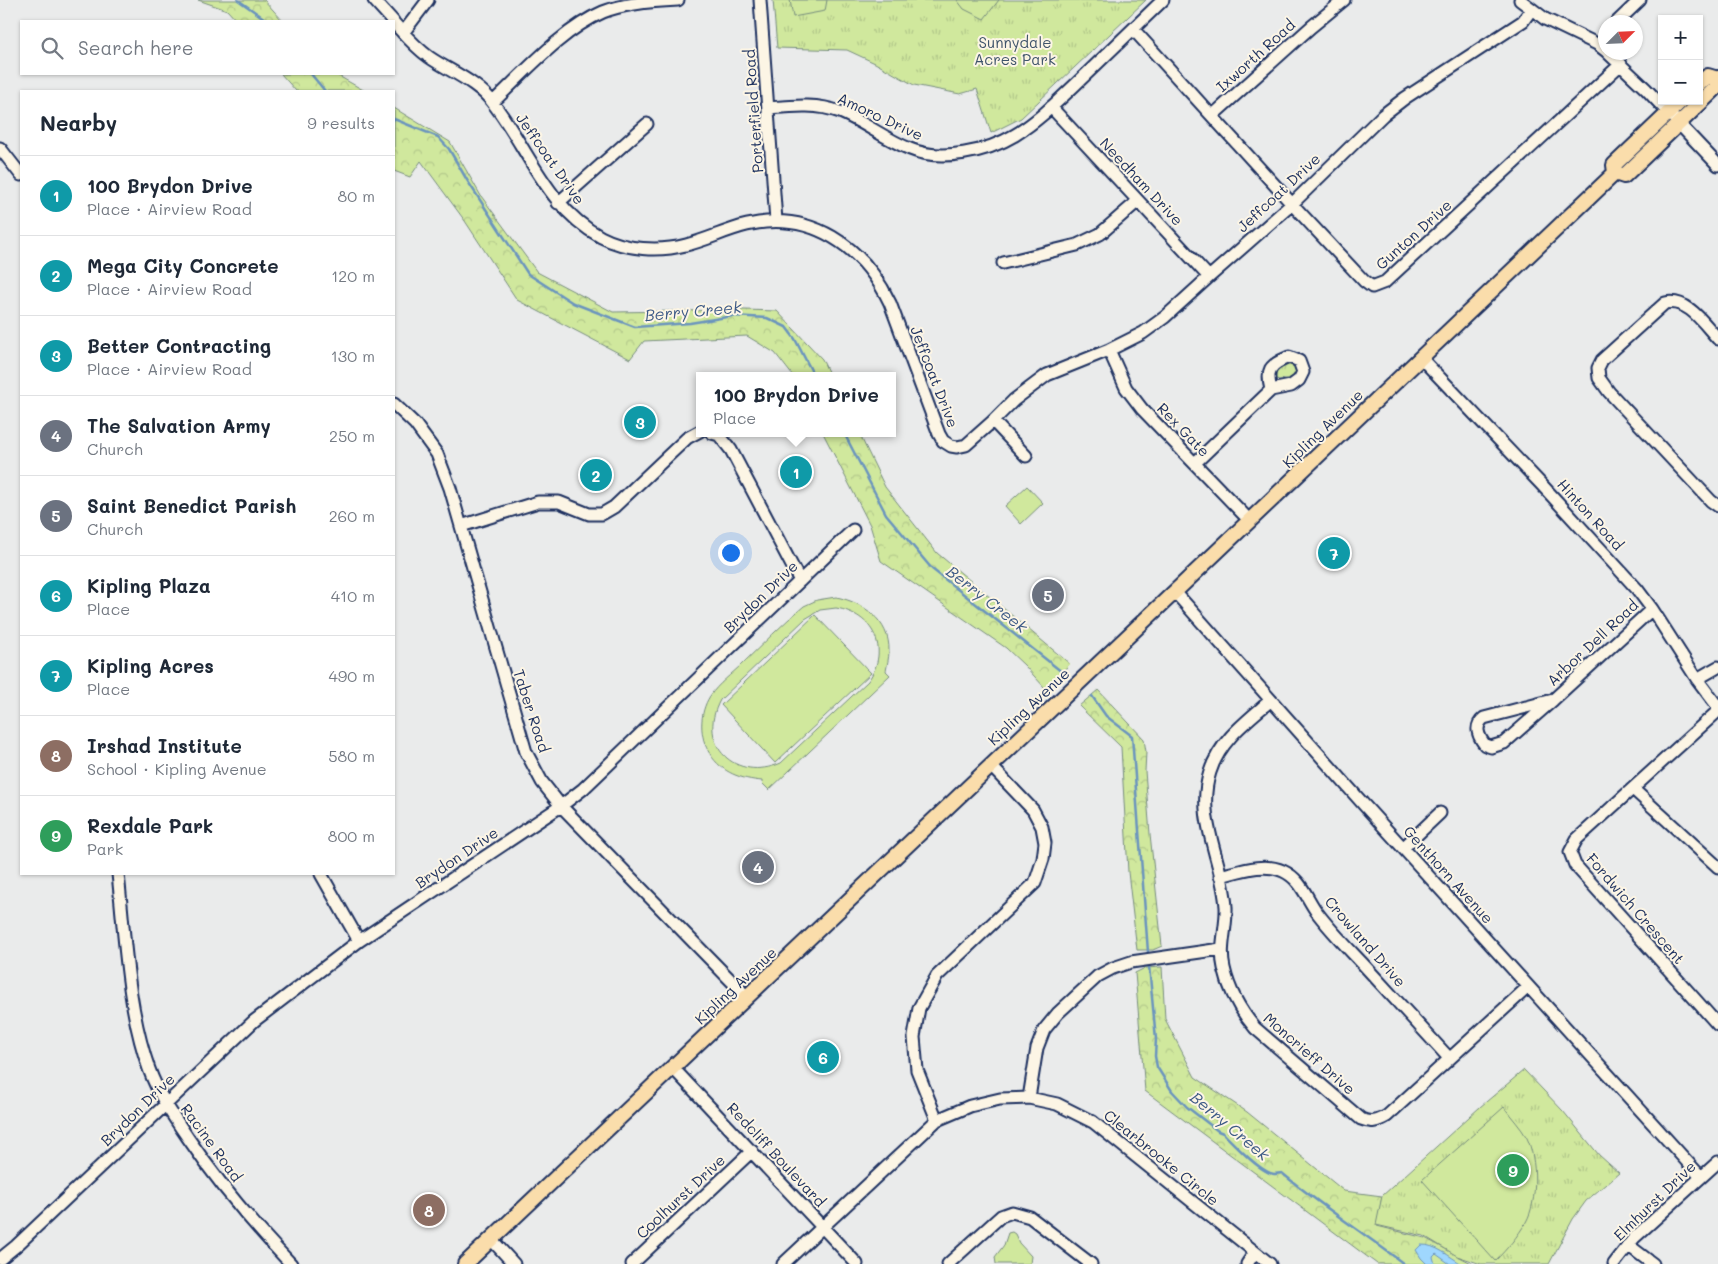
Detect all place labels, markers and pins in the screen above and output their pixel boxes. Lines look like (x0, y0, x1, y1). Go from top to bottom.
pin: 3 (624, 403, 656, 441)
pin: 1 (780, 453, 812, 491)
pin: 2 (580, 456, 612, 494)
pin: 7 (1318, 534, 1350, 572)
pin: 5 (1032, 576, 1064, 614)
pin: 4 (742, 848, 774, 886)
pin: 6 (807, 1038, 839, 1076)
pin: 9 (1497, 1151, 1529, 1189)
pin: 8 (413, 1191, 445, 1229)

